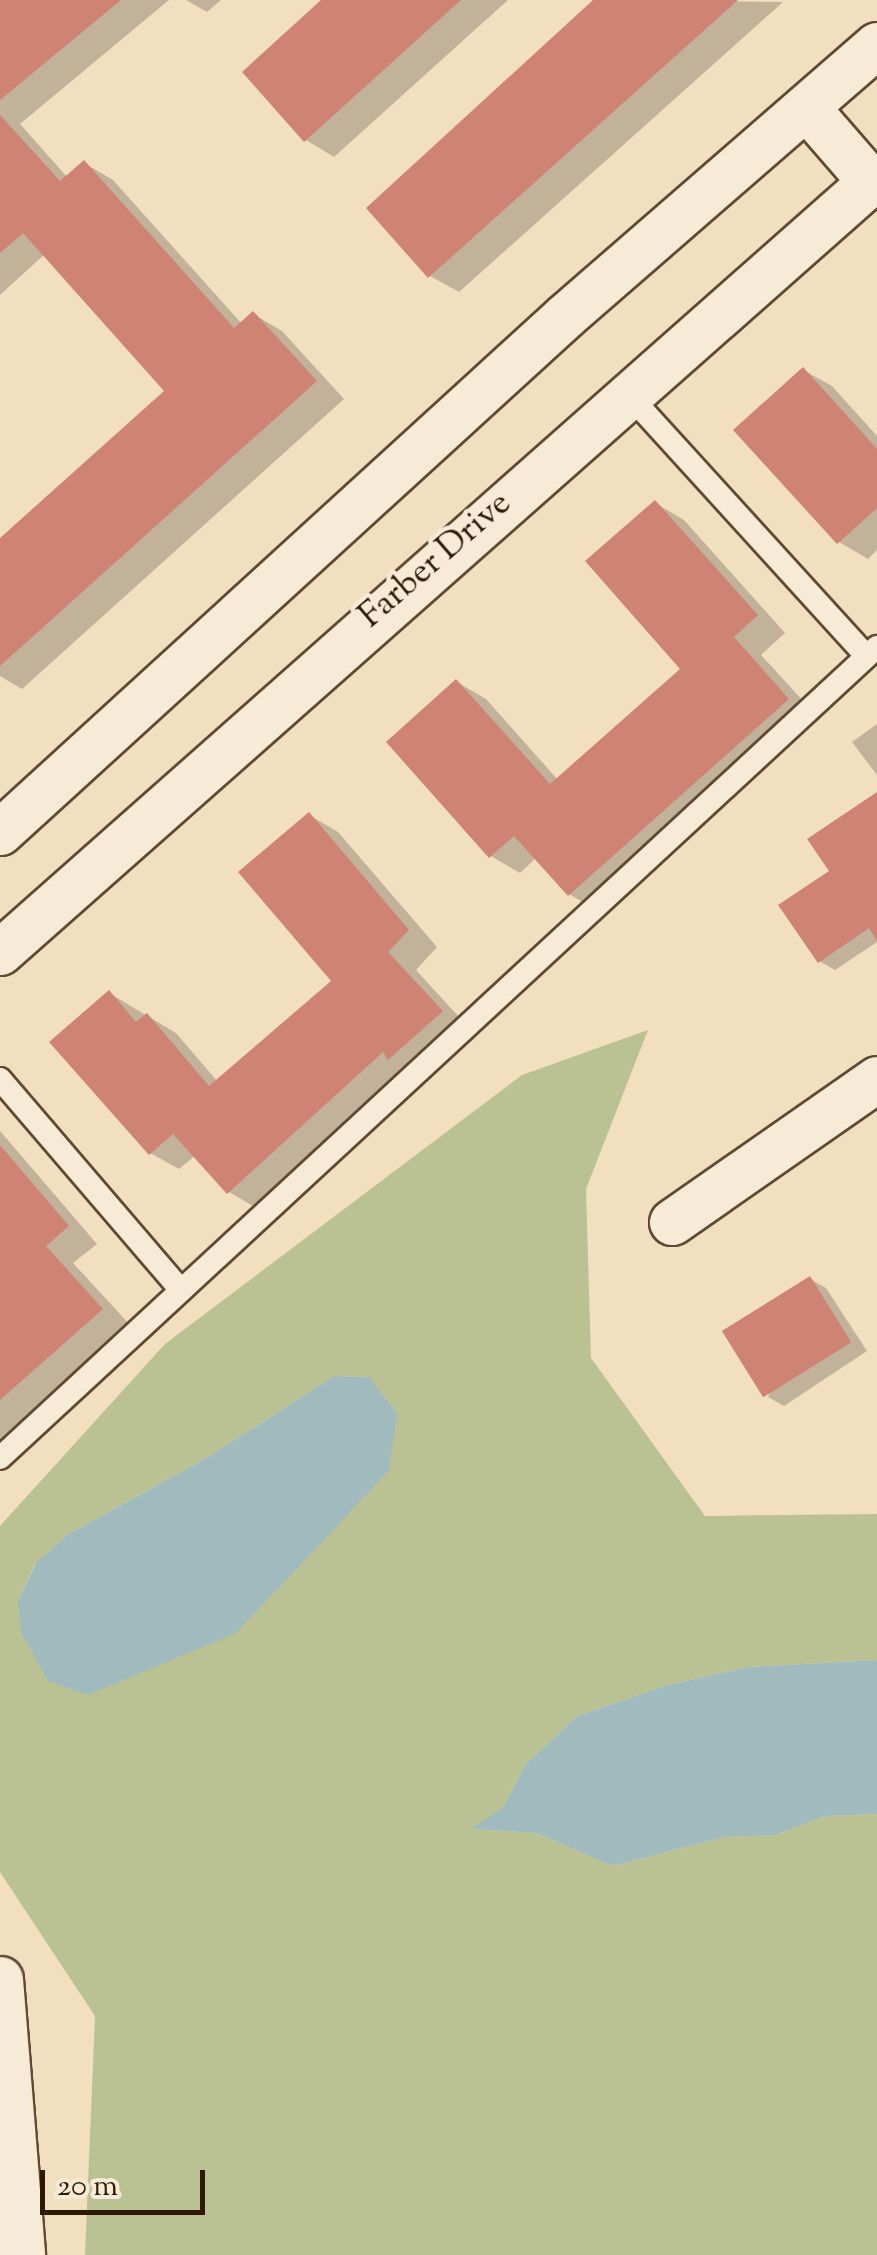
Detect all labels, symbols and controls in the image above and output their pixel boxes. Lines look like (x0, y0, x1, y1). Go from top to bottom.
street label: Farber Drive (351, 484, 521, 638)
scale bar (45, 2150, 210, 2212)
text: 20 m (57, 2166, 118, 2209)

